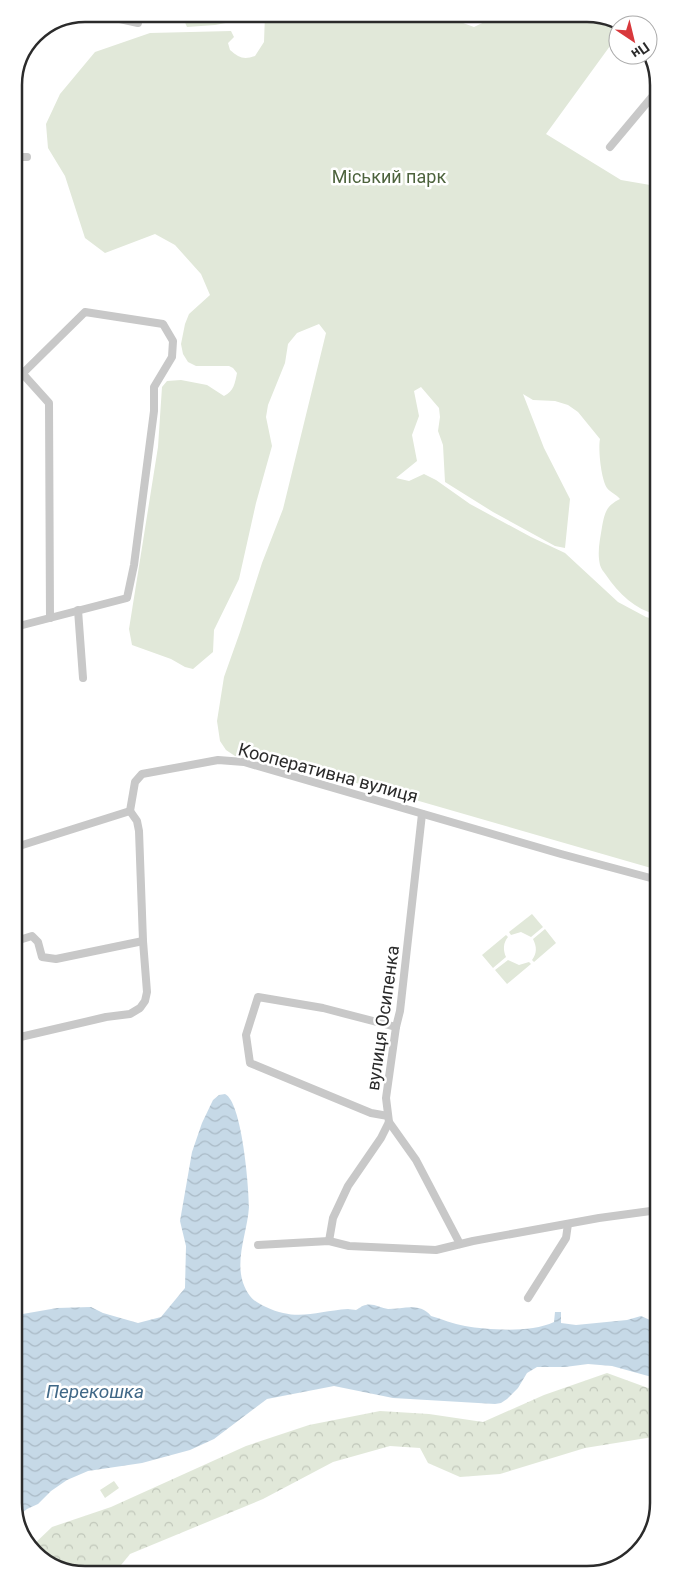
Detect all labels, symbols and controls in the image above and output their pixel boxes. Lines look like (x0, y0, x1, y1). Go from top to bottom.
north arrow (608, 15, 658, 65)
text: Пн (629, 39, 652, 62)
park label: Міський парк (332, 166, 446, 187)
street label: Кооперативна вулиця (236, 738, 420, 807)
street label: вулиця Осипенка (362, 944, 403, 1092)
water label: Перекошка (46, 1380, 144, 1403)

